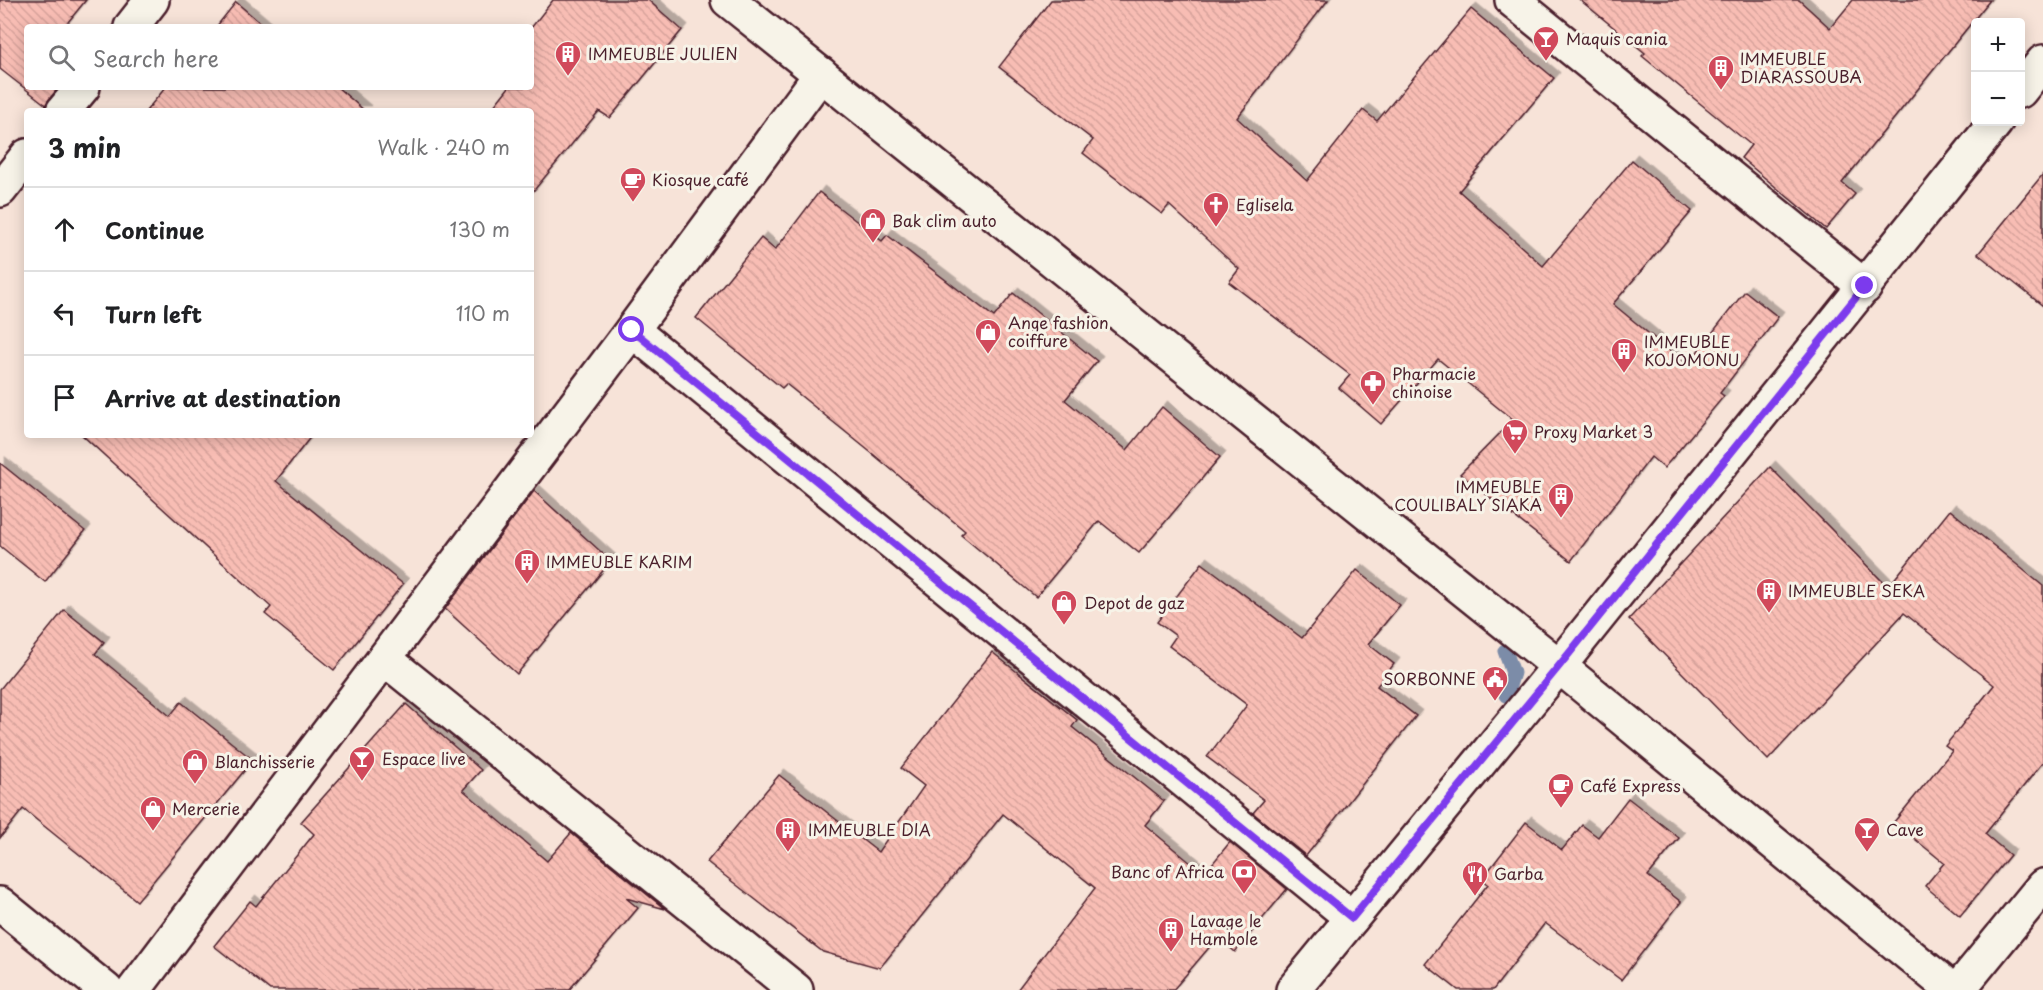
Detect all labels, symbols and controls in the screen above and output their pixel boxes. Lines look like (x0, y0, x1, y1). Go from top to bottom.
map controls (1971, 18, 2025, 126)
button: + (1971, 18, 2025, 72)
search box (24, 24, 534, 90)
bar icon: Maquis cania (1531, 24, 1561, 62)
place label: Maquis cania (1566, 26, 1668, 50)
building icon: IMMEUBLE JULIEN (553, 39, 583, 77)
icon: search (45, 41, 78, 74)
text: Search here (93, 41, 219, 74)
place label: IMMEUBLE JULIEN (588, 41, 738, 65)
place label: IMMEUBLE DIARASSOUBA (1740, 46, 1862, 88)
building icon: IMMEUBLE DIARASSOUBA (1706, 53, 1736, 91)
button: − (1971, 72, 2025, 126)
text: 3 min (48, 128, 121, 167)
text: Walk · 240 m (377, 132, 510, 162)
cafe icon: Kiosque café (618, 165, 648, 203)
place label: Kiosque café (652, 167, 749, 191)
church icon: Eglisela (1201, 190, 1231, 228)
place label: Eglisela (1236, 192, 1293, 216)
shop icon: Bak clim auto (858, 206, 888, 244)
place label: Bak clim auto (892, 208, 997, 232)
icon: ahead (48, 213, 81, 246)
text: Continue (105, 213, 204, 246)
text: 130 m (450, 214, 510, 244)
route end (1851, 272, 1877, 298)
icon: left (48, 297, 81, 330)
text: Turn left (105, 297, 202, 330)
text: 110 m (456, 298, 510, 328)
place label: Ange fashion coiffure (1008, 310, 1109, 352)
route start (618, 316, 644, 342)
shop icon: Ange fashion coiffure (973, 317, 1003, 355)
place label: IMMEUBLE KOJOMONU (1644, 329, 1740, 371)
building icon: IMMEUBLE KOJOMONU (1609, 336, 1639, 374)
place label: Pharmacie chinoise (1392, 361, 1476, 403)
pharmacy icon: Pharmacie chinoise (1358, 368, 1388, 406)
icon: arrive (48, 381, 81, 414)
text: Arrive at destination (105, 381, 341, 414)
supermarket icon: Proxy Market 3 (1500, 417, 1530, 455)
place label: Proxy Market 3 (1534, 419, 1653, 443)
place label: IMMEUBLE COULIBALY SIAKA (1394, 474, 1542, 516)
building icon: IMMEUBLE COULIBALY SIAKA (1546, 481, 1576, 519)
building icon: IMMEUBLE KARIM (512, 547, 542, 585)
place label: IMMEUBLE KARIM (546, 549, 693, 573)
building icon: IMMEUBLE SEKA (1754, 576, 1784, 614)
place label: IMMEUBLE SEKA (1788, 578, 1925, 602)
shop icon: Depot de gaz (1049, 588, 1079, 626)
place label: Depot de gaz (1084, 590, 1185, 614)
public building icon: SORBONNE (1480, 664, 1510, 702)
place label: SORBONNE (1384, 666, 1476, 690)
bar icon: Espace live (347, 744, 377, 782)
place label: Espace live (382, 746, 466, 770)
shop icon: Blanchisserie (180, 747, 210, 785)
place label: Blanchisserie (214, 749, 315, 773)
cafe icon: Café Express (1546, 771, 1576, 809)
place label: Café Express (1580, 773, 1681, 797)
shop icon: Mercerie (138, 794, 168, 832)
place label: Mercerie (172, 796, 240, 820)
building icon: IMMEUBLE DIA (773, 815, 803, 853)
bar icon: Cave (1852, 815, 1882, 853)
place label: IMMEUBLE DIA (808, 817, 931, 841)
place label: Cave (1886, 817, 1924, 841)
bank icon: Banc of Africa (1229, 857, 1259, 895)
place label: Banc of Africa (1111, 859, 1224, 883)
restaurant icon: Garba (1460, 859, 1490, 897)
place label: Garba (1494, 861, 1543, 885)
place label: Lavage le Hambole (1190, 908, 1262, 950)
building icon: Lavage le Hambole (1156, 915, 1186, 953)

